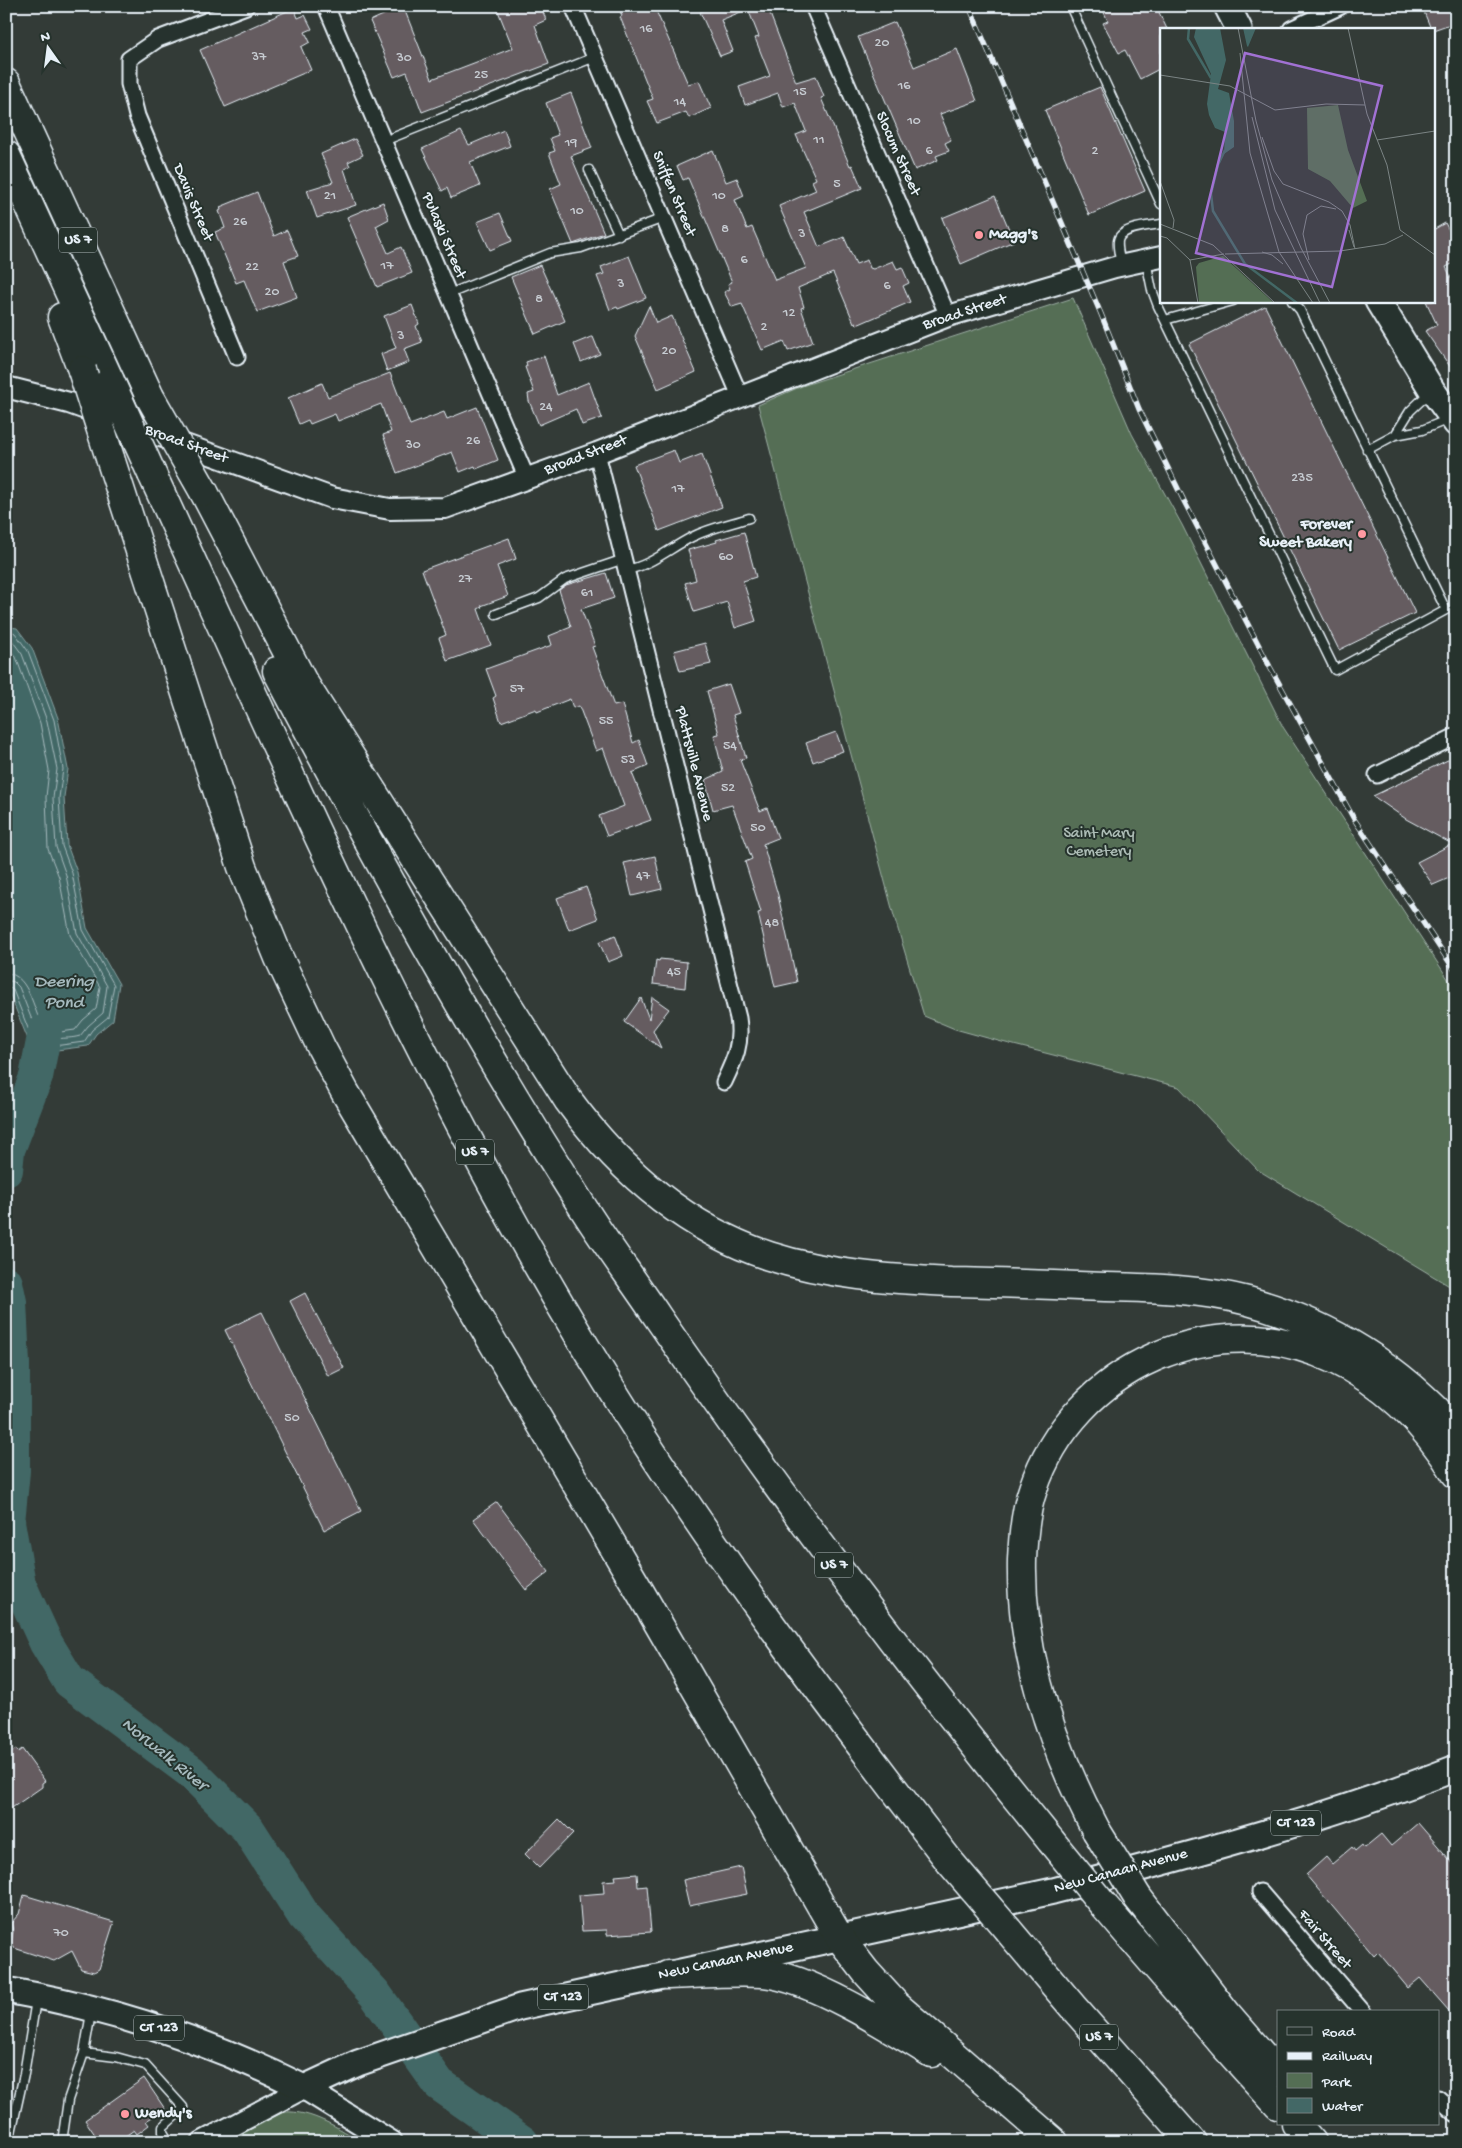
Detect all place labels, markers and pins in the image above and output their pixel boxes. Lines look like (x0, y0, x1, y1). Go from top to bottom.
place label: Magg's (989, 226, 1038, 245)
marker: Magg's (973, 229, 985, 241)
place label: Forever Sweet Bakery (1259, 516, 1354, 553)
marker: Forever Sweet Bakery (1356, 528, 1368, 540)
place label: Wendy's (134, 2105, 193, 2124)
marker: Wendy's (119, 2108, 131, 2120)

